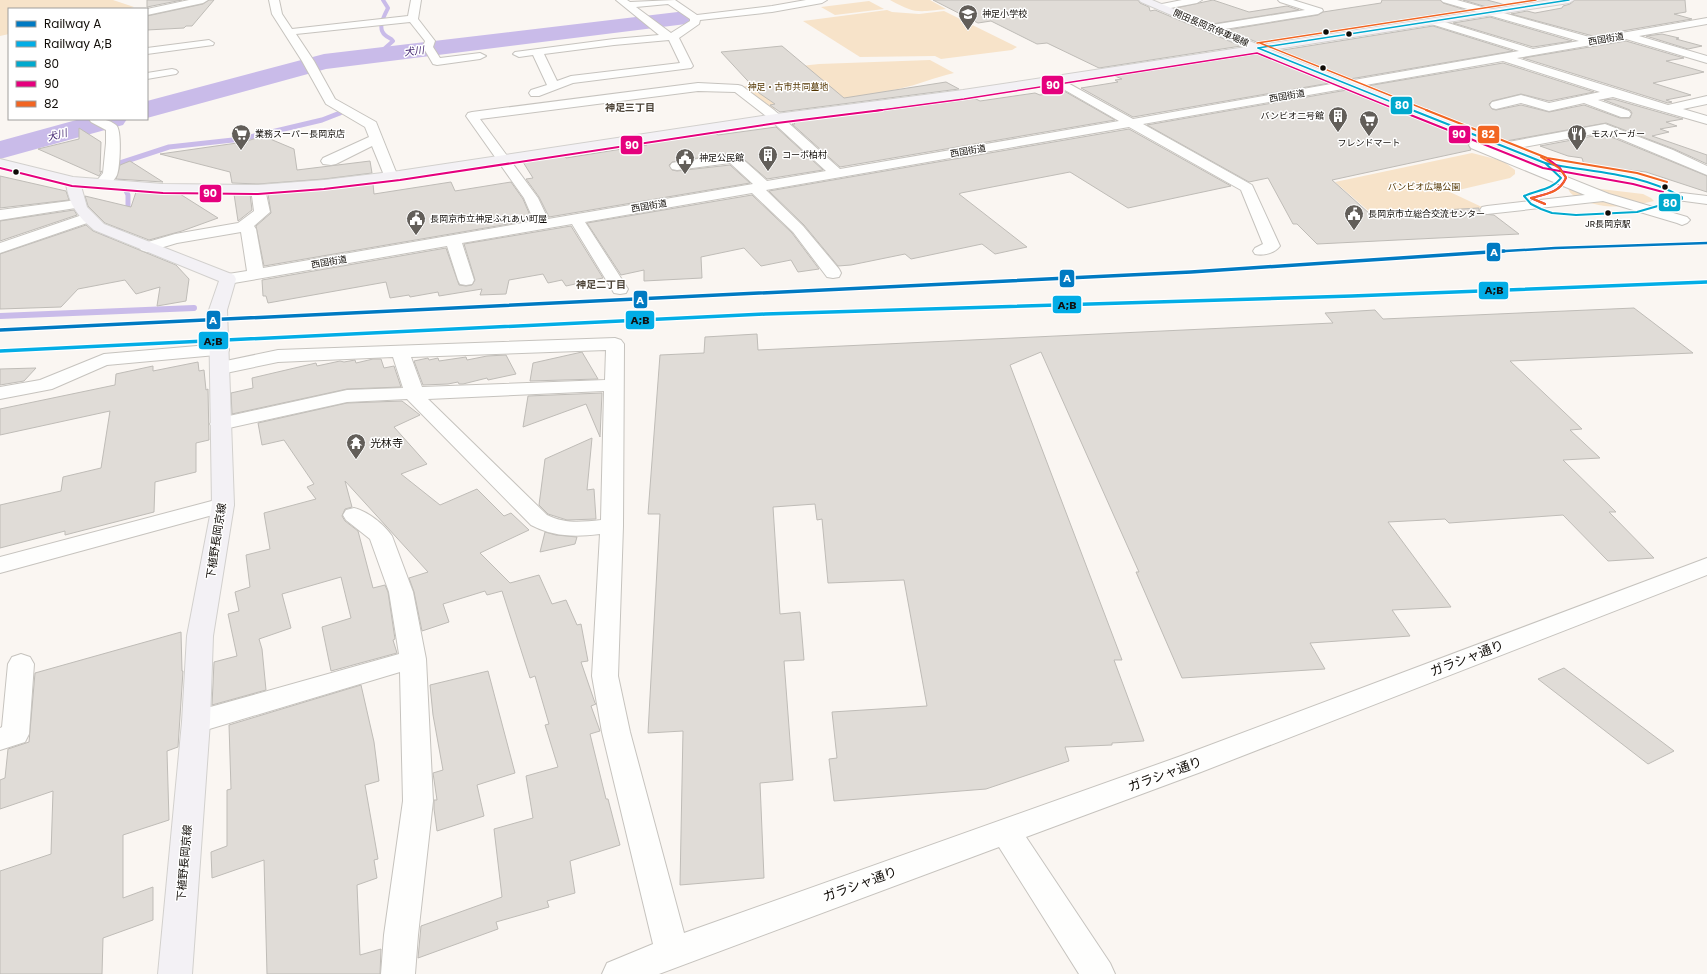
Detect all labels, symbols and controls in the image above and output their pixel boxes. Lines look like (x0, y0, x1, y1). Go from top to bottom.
school or university icon: 神足小学校 (957, 3, 979, 31)
street label: 開田長岡京停車場線 (1171, 7, 1252, 50)
legend (8, 8, 148, 120)
place label: 神足小学校 (982, 8, 1027, 20)
text: Railway A (44, 15, 101, 32)
unlabelled marker (1321, 27, 1331, 37)
unlabelled marker (1344, 29, 1354, 39)
street label: 西国街道 (1587, 30, 1625, 48)
text: Railway A;B (44, 35, 112, 52)
water label: 犬川 (403, 42, 426, 60)
text: 80 (44, 55, 59, 72)
unlabelled marker (1318, 63, 1328, 73)
text: 90 (44, 75, 59, 92)
line badge: 90 (1041, 75, 1064, 95)
text: 90 (1046, 77, 1060, 93)
park label: 神足・古市共同墓地 (747, 81, 829, 93)
street label: 西国街道 (1268, 87, 1306, 105)
text: 82 (44, 95, 59, 112)
line badge: 80 (1390, 96, 1413, 115)
text: 80 (1395, 97, 1409, 113)
district label: 神足三丁目 (605, 100, 655, 115)
building icon: バンビオ二号館 (1327, 105, 1349, 133)
supermarket icon: フレンドマート (1358, 109, 1380, 137)
place label: バンビオ二号館 (1261, 110, 1324, 122)
supermarket icon: 業務スーパー長岡京店 (230, 123, 252, 151)
restaurant icon: モスバーガー (1566, 123, 1588, 151)
water label: 犬川 (45, 125, 70, 145)
line badge: 90 (1448, 125, 1471, 144)
line badge: 82 (1477, 125, 1500, 144)
text: 90 (1452, 126, 1466, 142)
text: 82 (1481, 126, 1495, 142)
place label: 業務スーパー長岡京店 (255, 128, 345, 140)
place label: モスバーガー (1591, 128, 1645, 140)
line badge: 90 (620, 135, 643, 155)
text: 90 (625, 137, 639, 153)
place label: フレンドマート (1337, 137, 1401, 149)
street label: 西国街道 (949, 142, 987, 160)
building icon: コーポ柏村 (757, 144, 779, 172)
public building icon: 神足公民館 (674, 147, 696, 175)
place label: コーポ柏村 (782, 149, 827, 161)
place label: 神足公民館 (699, 152, 744, 164)
unlabelled marker (11, 167, 21, 177)
park label: バンビオ広場公園 (1388, 181, 1460, 193)
unlabelled marker (1660, 182, 1670, 192)
line badge: 90 (199, 184, 222, 203)
text: 90 (203, 185, 217, 201)
line badge: 80 (1658, 193, 1681, 212)
text: 80 (1663, 195, 1677, 211)
street label: 西国街道 (630, 197, 668, 215)
public building icon: 長岡京市立総合交流センター (1343, 203, 1365, 231)
public building icon: 長岡京市立神足ふれあい町屋 (405, 208, 427, 236)
place label: 長岡京市立総合交流センター (1368, 208, 1485, 220)
marker: JR長岡京駅 (1603, 208, 1613, 218)
place label: 長岡京市立神足ふれあい町屋 (430, 213, 547, 225)
place label: JR長岡京駅 (1585, 218, 1631, 230)
line badge: A (1486, 242, 1501, 262)
text: A (1490, 244, 1498, 260)
street label: 西国街道 (310, 253, 348, 271)
line badge: A (1059, 269, 1075, 288)
text: A (1063, 270, 1071, 286)
district label: 神足二丁目 (576, 277, 626, 292)
line badge: A;B (1478, 281, 1509, 300)
text: A;B (1484, 282, 1504, 298)
line badge: A (633, 290, 648, 309)
text: A (636, 292, 644, 308)
line badge: A;B (1052, 295, 1082, 314)
text: A;B (1057, 297, 1077, 313)
line badge: A (206, 310, 221, 330)
line badge: A;B (625, 310, 655, 330)
text: A (209, 312, 217, 328)
text: A;B (630, 312, 650, 328)
line badge: A;B (198, 331, 229, 350)
text: A;B (203, 333, 223, 349)
temple icon: 光林寺 (345, 432, 367, 460)
place label: 光林寺 (370, 435, 403, 451)
street label: 下植野長岡京線 (202, 502, 230, 580)
street label: ガラシャ通り (1427, 635, 1507, 681)
street label: ガラシャ通り (1125, 752, 1205, 796)
street label: 下植野長岡京線 (173, 824, 195, 902)
street label: ガラシャ通り (820, 862, 900, 906)

